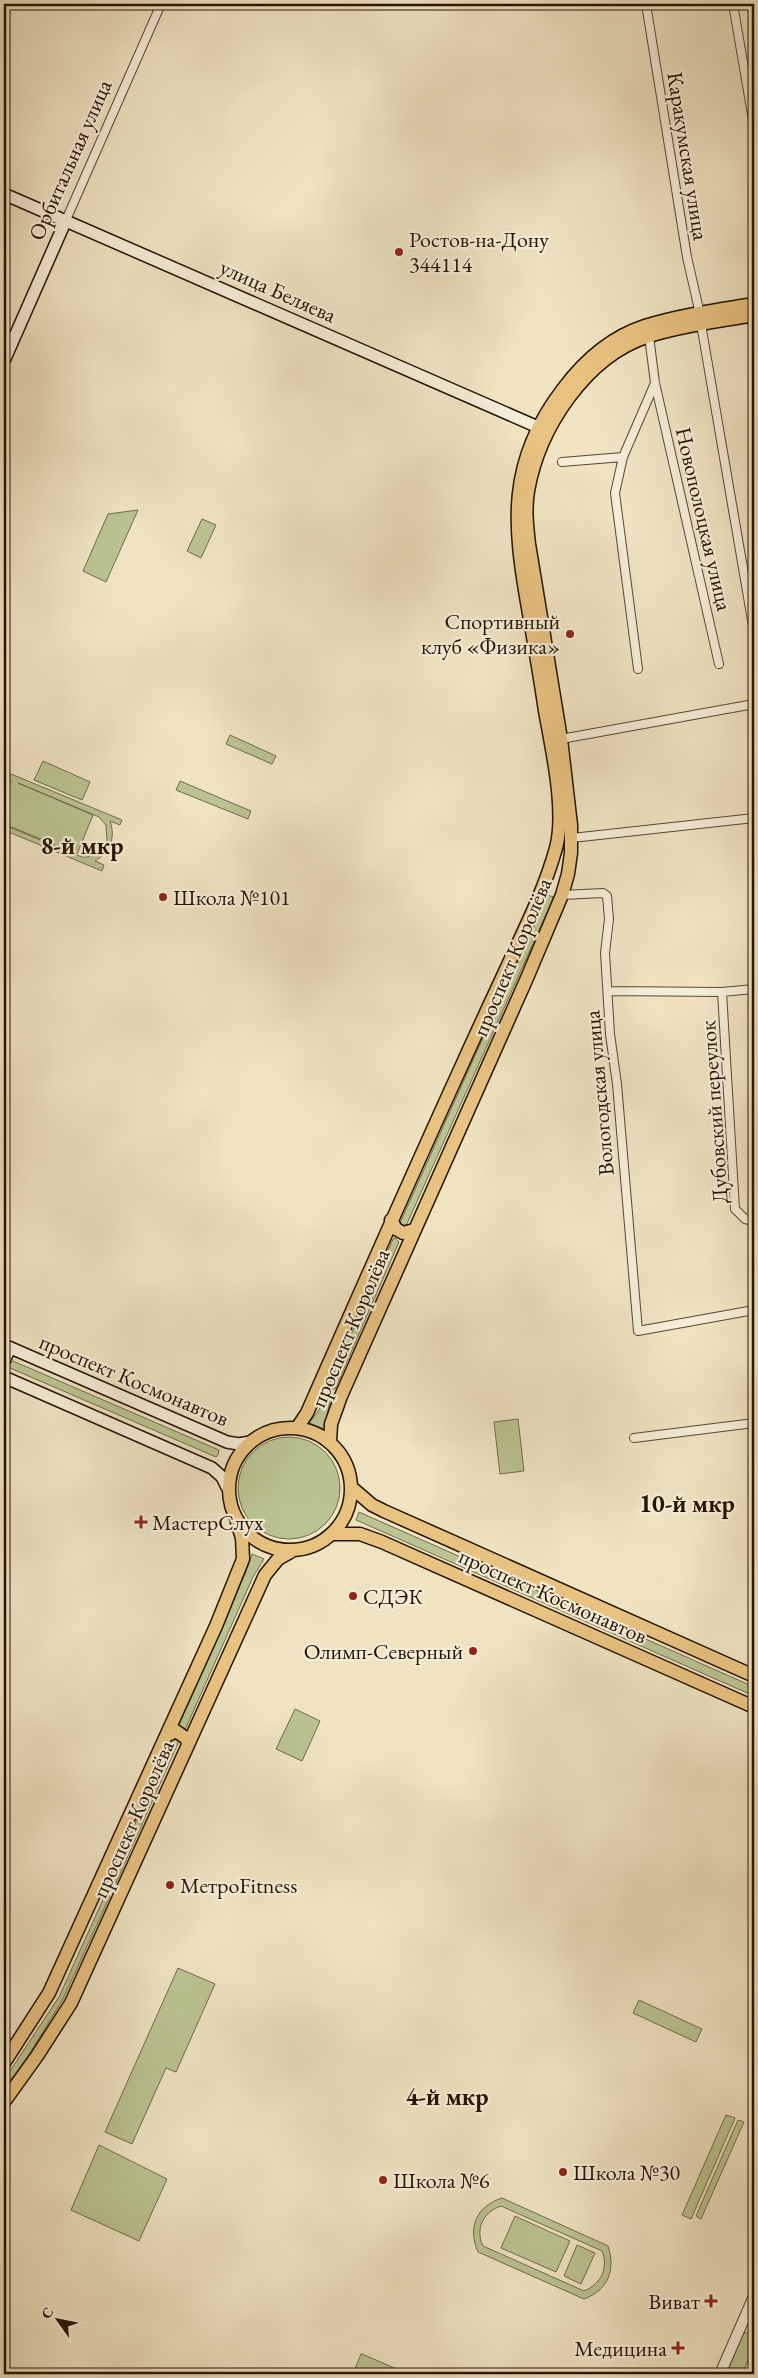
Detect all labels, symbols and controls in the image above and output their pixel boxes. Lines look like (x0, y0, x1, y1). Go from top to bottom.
street label: Каракумская улица (660, 70, 716, 243)
street label: Орбитальная улица (22, 75, 119, 245)
place label: Ростов-на-Дону 344114 (409, 225, 549, 279)
marker: Ростов-на-Дону 344114 (393, 246, 405, 258)
street label: улица Беляева (215, 252, 341, 330)
street label: Новополоцкая улица (669, 424, 739, 614)
place label: Спортивный клуб «Физика» (421, 607, 560, 661)
marker: Спортивный клуб «Физика» (564, 628, 576, 640)
district label: 8-й мкр (41, 830, 123, 861)
street label: проспект Королёва (466, 873, 559, 1041)
place label: Школа №101 (173, 883, 291, 912)
marker: Школа №101 (157, 891, 169, 903)
street label: Вологодская улица (577, 1009, 621, 1177)
street label: Дубовский переулок (693, 1019, 735, 1204)
street label: проспект Королёва (304, 1244, 397, 1412)
street label: проспект Космонавтов (35, 1327, 233, 1433)
district label: 10-й мкр (639, 1488, 735, 1519)
place label: МастерСлух (152, 1508, 264, 1537)
marker: МастерСлух (134, 1515, 148, 1529)
street label: проспект Космонавтов (454, 1541, 652, 1651)
place label: СДЭК (363, 1582, 423, 1611)
marker: СДЭК (347, 1590, 359, 1602)
place label: Олимп-Северный (304, 1637, 463, 1666)
marker: Олимп-Северный (467, 1645, 479, 1657)
street label: проспект Королёва (85, 1735, 181, 1902)
place label: МетроFitness (180, 1871, 297, 1900)
marker: МетроFitness (164, 1879, 176, 1891)
district label: 4-й мкр (406, 2081, 488, 2112)
place label: Школа №30 (573, 2158, 681, 2187)
place label: Школа №6 (393, 2166, 490, 2195)
marker: Школа №30 (557, 2166, 569, 2178)
marker: Школа №6 (377, 2174, 389, 2186)
place label: Виват (648, 2287, 700, 2316)
marker: Виват (704, 2294, 718, 2308)
north arrow (32, 2296, 82, 2346)
text: С (37, 2304, 57, 2322)
place label: Медицина (574, 2334, 667, 2363)
marker: Медицина (671, 2341, 685, 2355)

